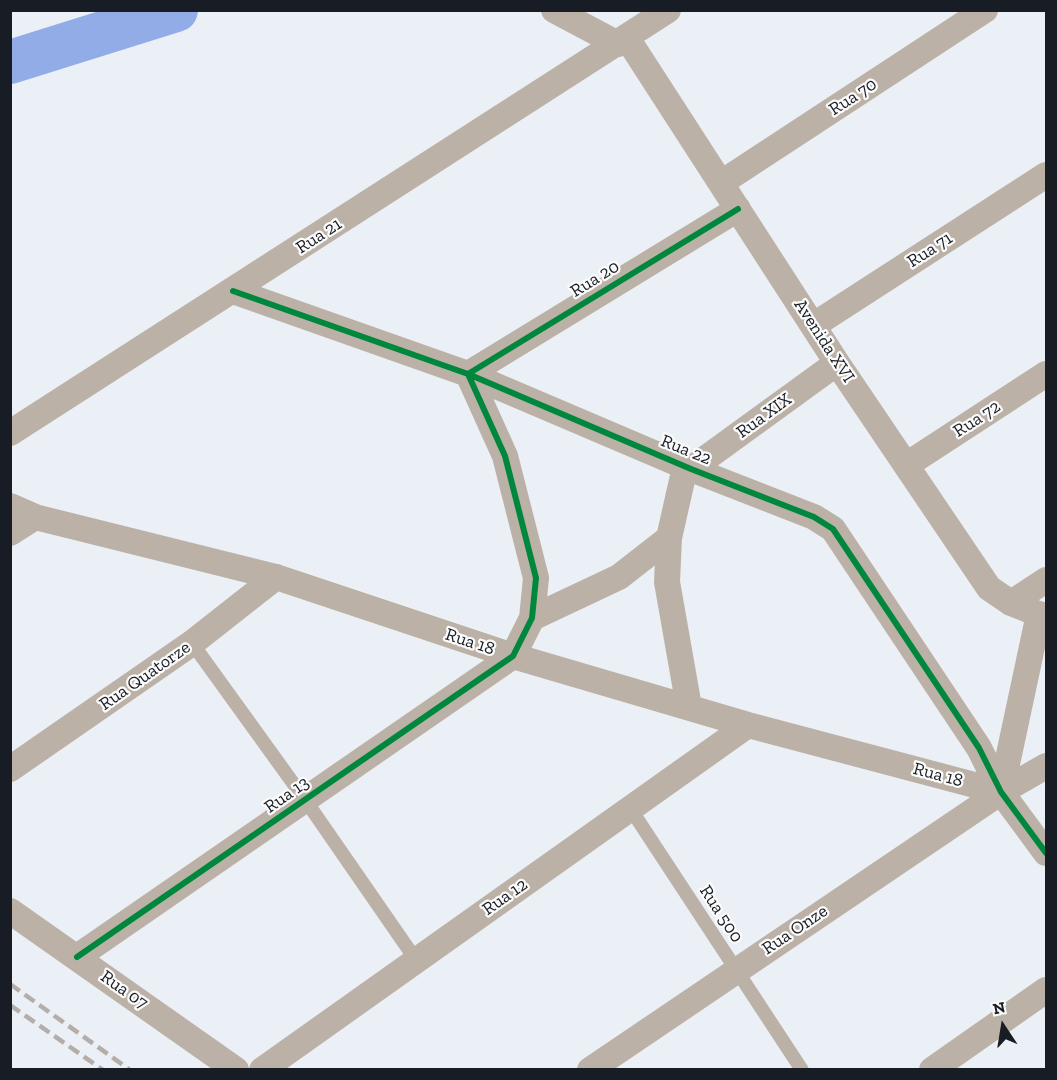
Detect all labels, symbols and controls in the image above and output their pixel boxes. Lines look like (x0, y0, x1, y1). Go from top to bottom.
street label: Rua 70 (825, 74, 881, 120)
street label: Rua 21 (292, 213, 346, 259)
street label: Rua 71 (903, 227, 957, 273)
street label: Rua 20 (567, 256, 623, 302)
street label: Avenida XVI (789, 295, 859, 387)
street label: Rua XIX (732, 389, 796, 443)
street label: Rua 72 (949, 396, 1005, 442)
street label: Rua 22 (658, 430, 714, 470)
street label: Rua 18 (443, 624, 497, 660)
street label: Rua Quatorze (95, 637, 195, 715)
street label: Rua 18 (911, 758, 965, 792)
street label: Rua 13 (260, 772, 314, 818)
street label: Rua 12 (478, 874, 532, 920)
street label: Rua 500 (695, 881, 747, 947)
street label: Rua Onze (758, 900, 832, 960)
street label: Rua 07 (96, 966, 152, 1014)
north arrow (973, 996, 1033, 1056)
text: N (991, 997, 1007, 1018)

